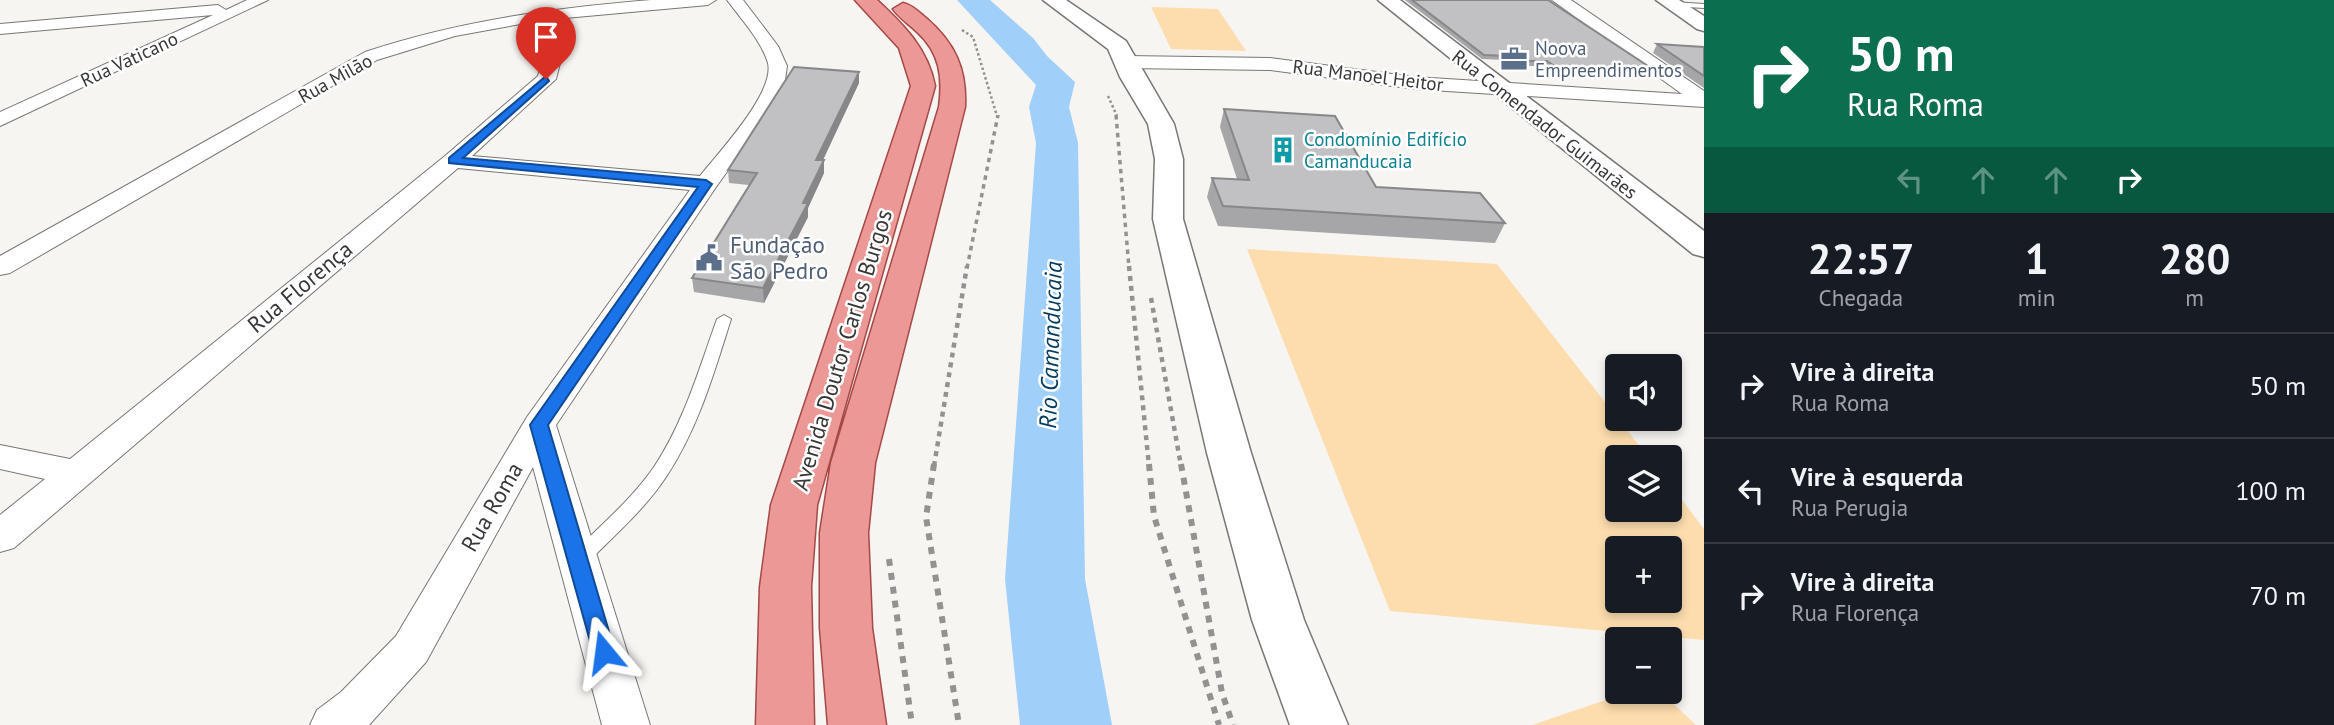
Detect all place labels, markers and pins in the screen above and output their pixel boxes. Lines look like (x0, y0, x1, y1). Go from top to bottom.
pin (516, 7, 576, 79)
place label: Noova Empreendimentos (1535, 36, 1682, 82)
office icon: Noova Empreendimentos (1499, 44, 1529, 74)
place label: Condomínio Edifício Camanducaia (1304, 127, 1467, 173)
building icon: Condomínio Edifício Camanducaia (1268, 135, 1298, 165)
place label: Fundação São Pedro (730, 230, 828, 285)
public building icon: Fundação São Pedro (694, 243, 724, 273)

